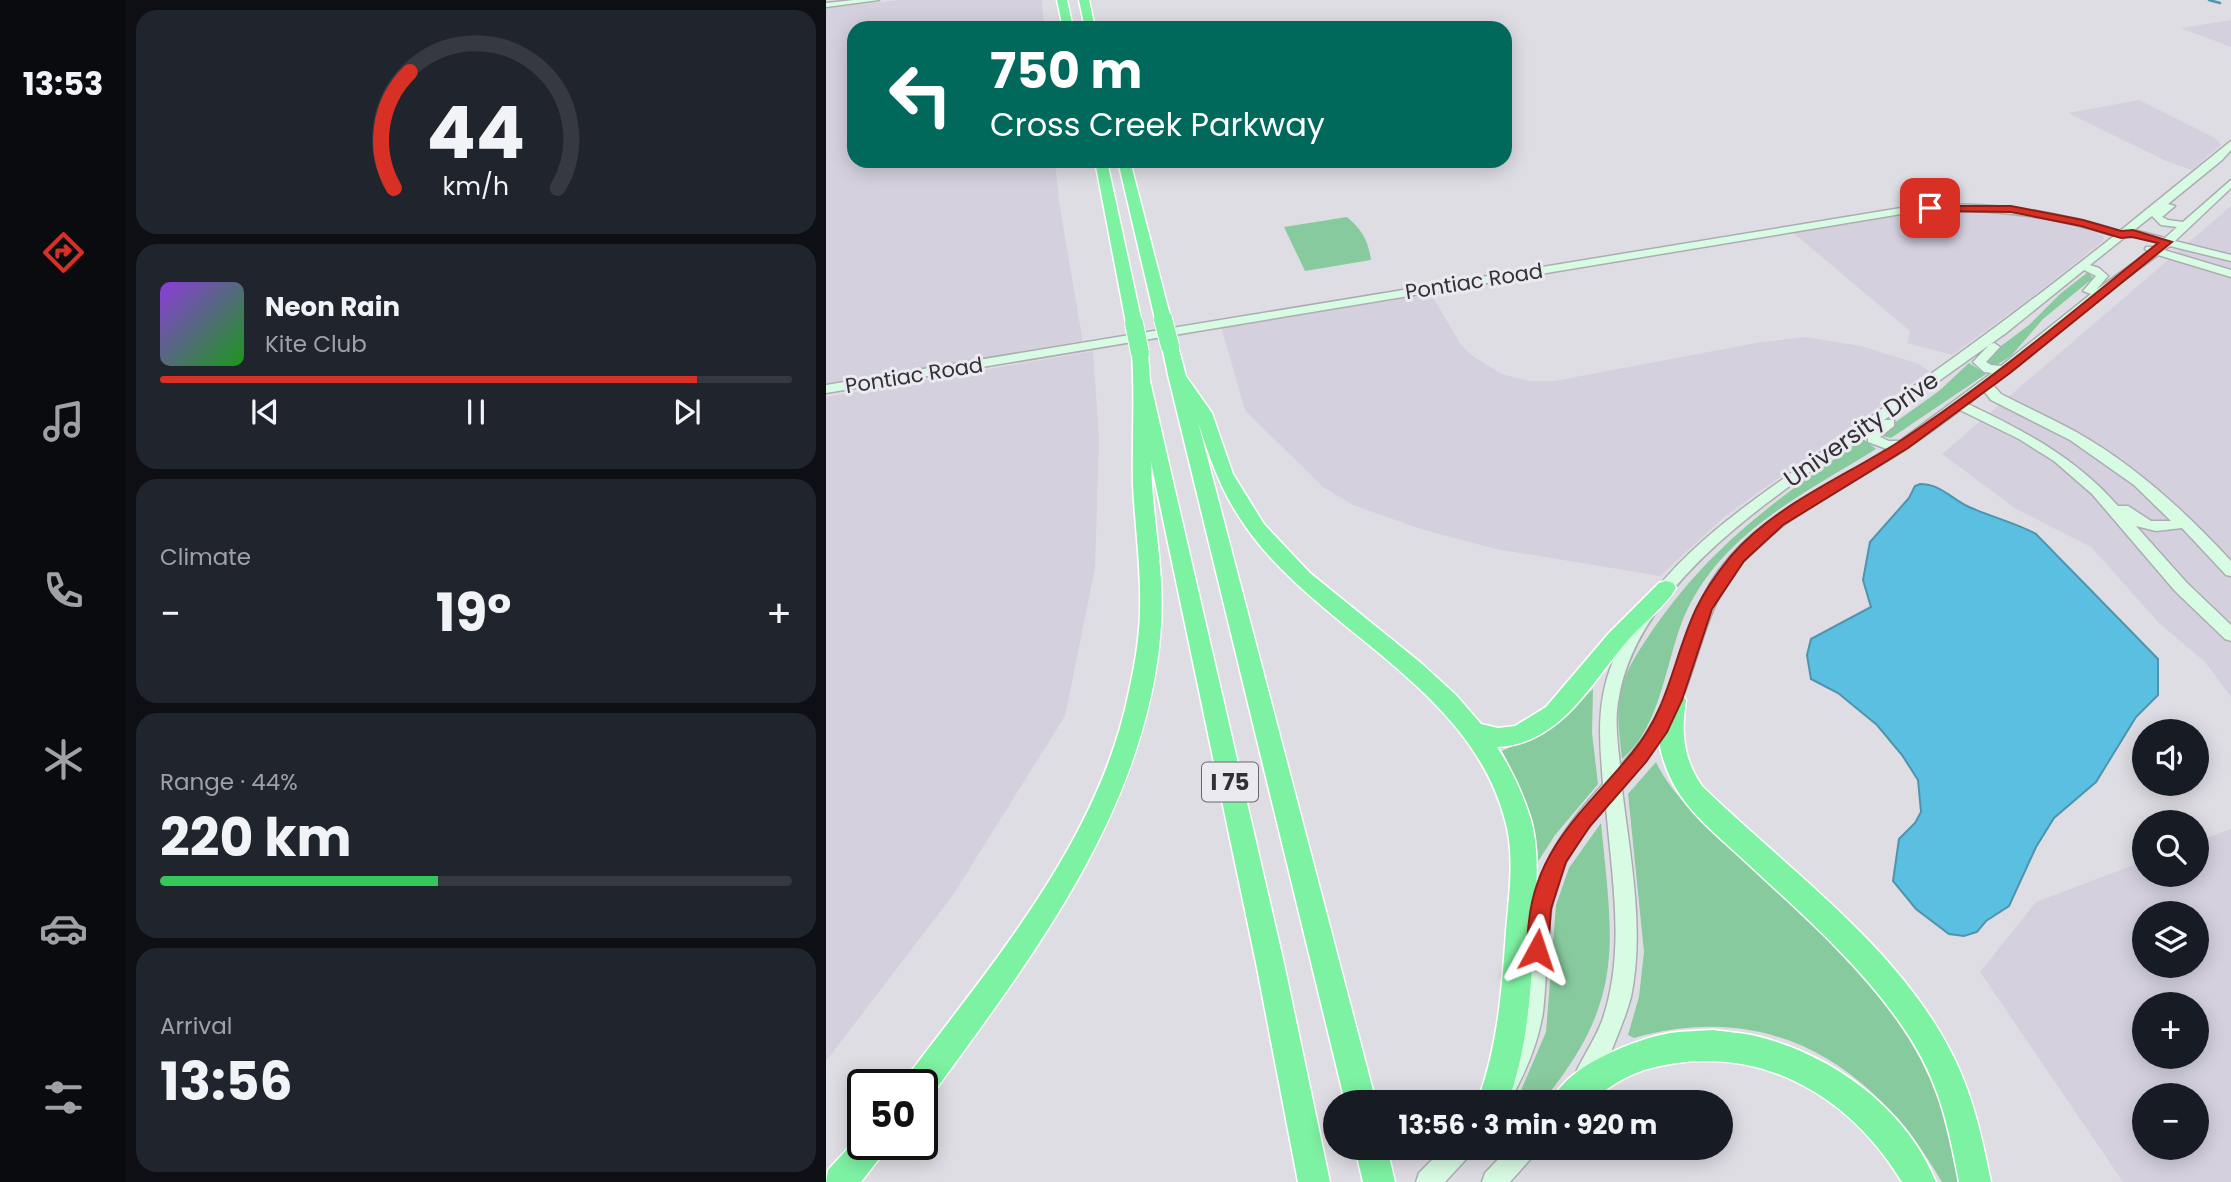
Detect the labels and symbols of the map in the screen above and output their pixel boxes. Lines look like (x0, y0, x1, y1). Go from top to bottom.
pin (1900, 178, 1960, 238)
street label: Pontiac Road (1403, 256, 1545, 306)
street label: Pontiac Road (843, 350, 985, 400)
street label: University Drive (1777, 363, 1945, 495)
road number: I 75 (1202, 762, 1258, 802)
position arrow (1500, 913, 1574, 987)
speed limit sign: 50 (847, 1069, 938, 1160)

